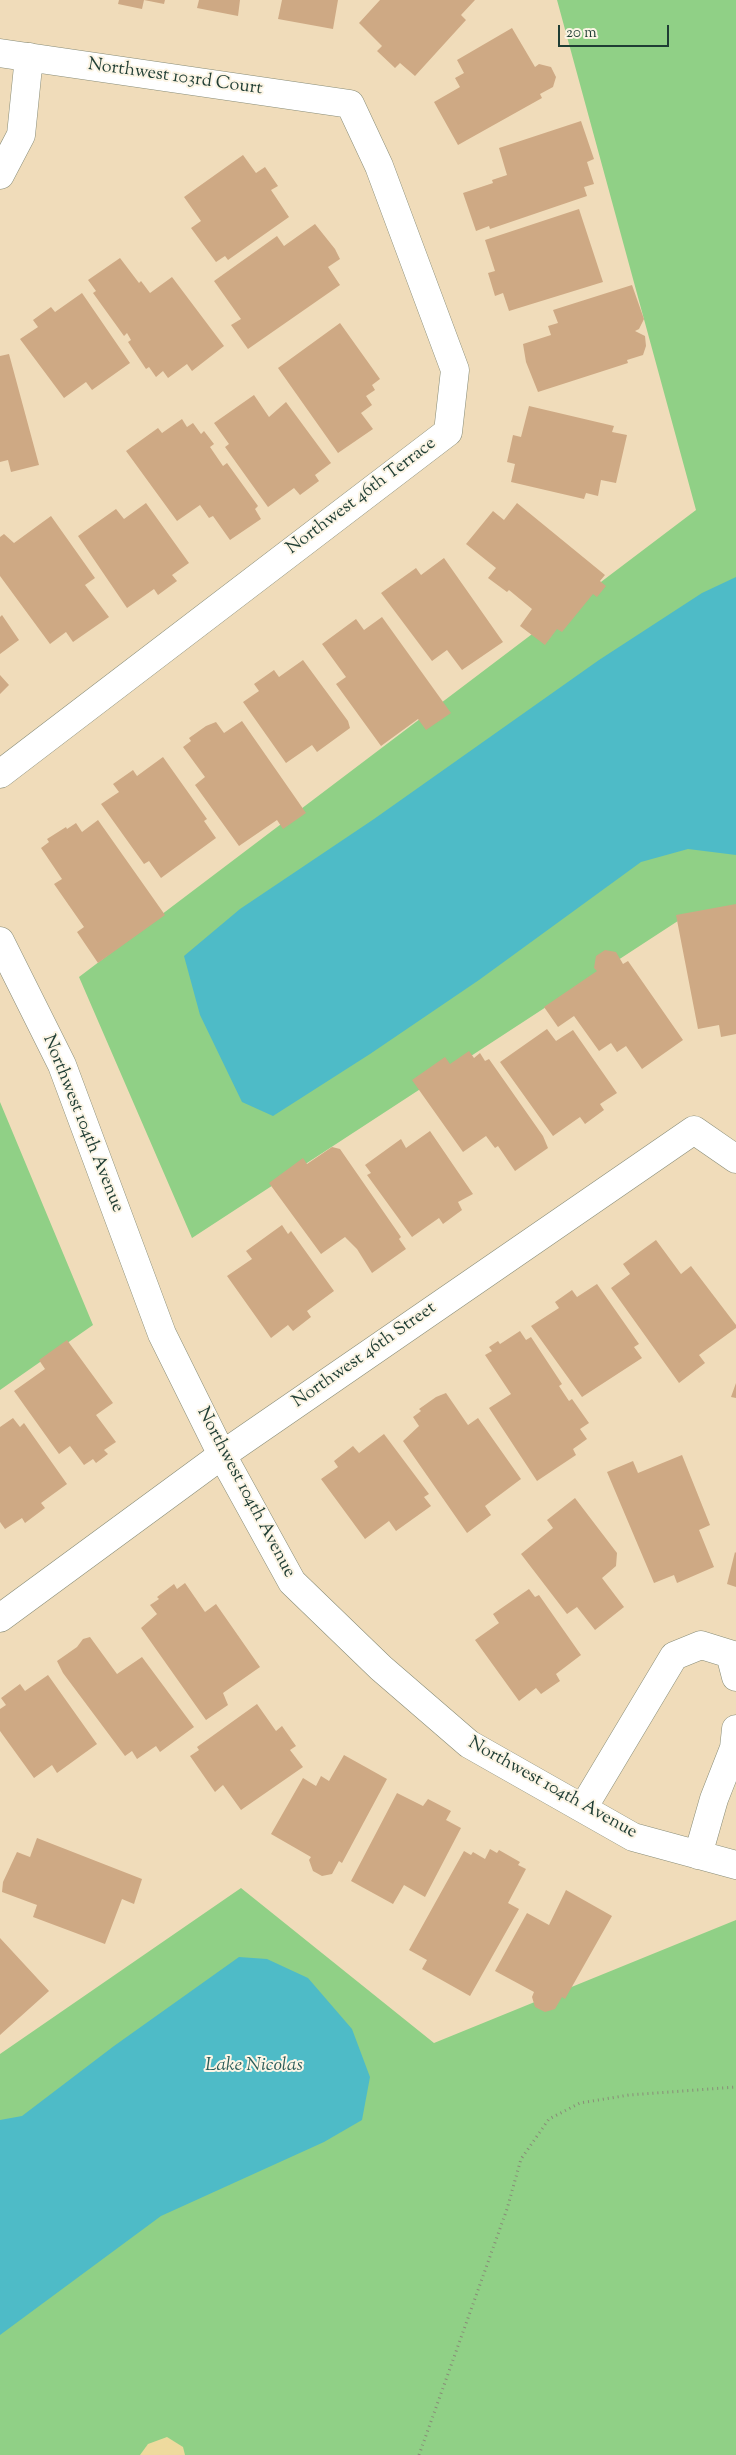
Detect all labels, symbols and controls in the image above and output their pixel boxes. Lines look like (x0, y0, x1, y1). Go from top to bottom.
scale bar (561, 15, 672, 47)
text: 20 m (566, 23, 597, 44)
street label: Northwest 103rd Court (86, 55, 264, 101)
street label: Northwest 46th Terrace (283, 434, 441, 560)
street label: Northwest 104th Avenue (36, 1032, 128, 1216)
street label: Northwest 46th Street (289, 1298, 441, 1414)
street label: Northwest 104th Avenue (191, 1404, 299, 1582)
street label: Northwest 104th Avenue (464, 1734, 640, 1844)
water label: Lake Nicolas (205, 2056, 303, 2078)

